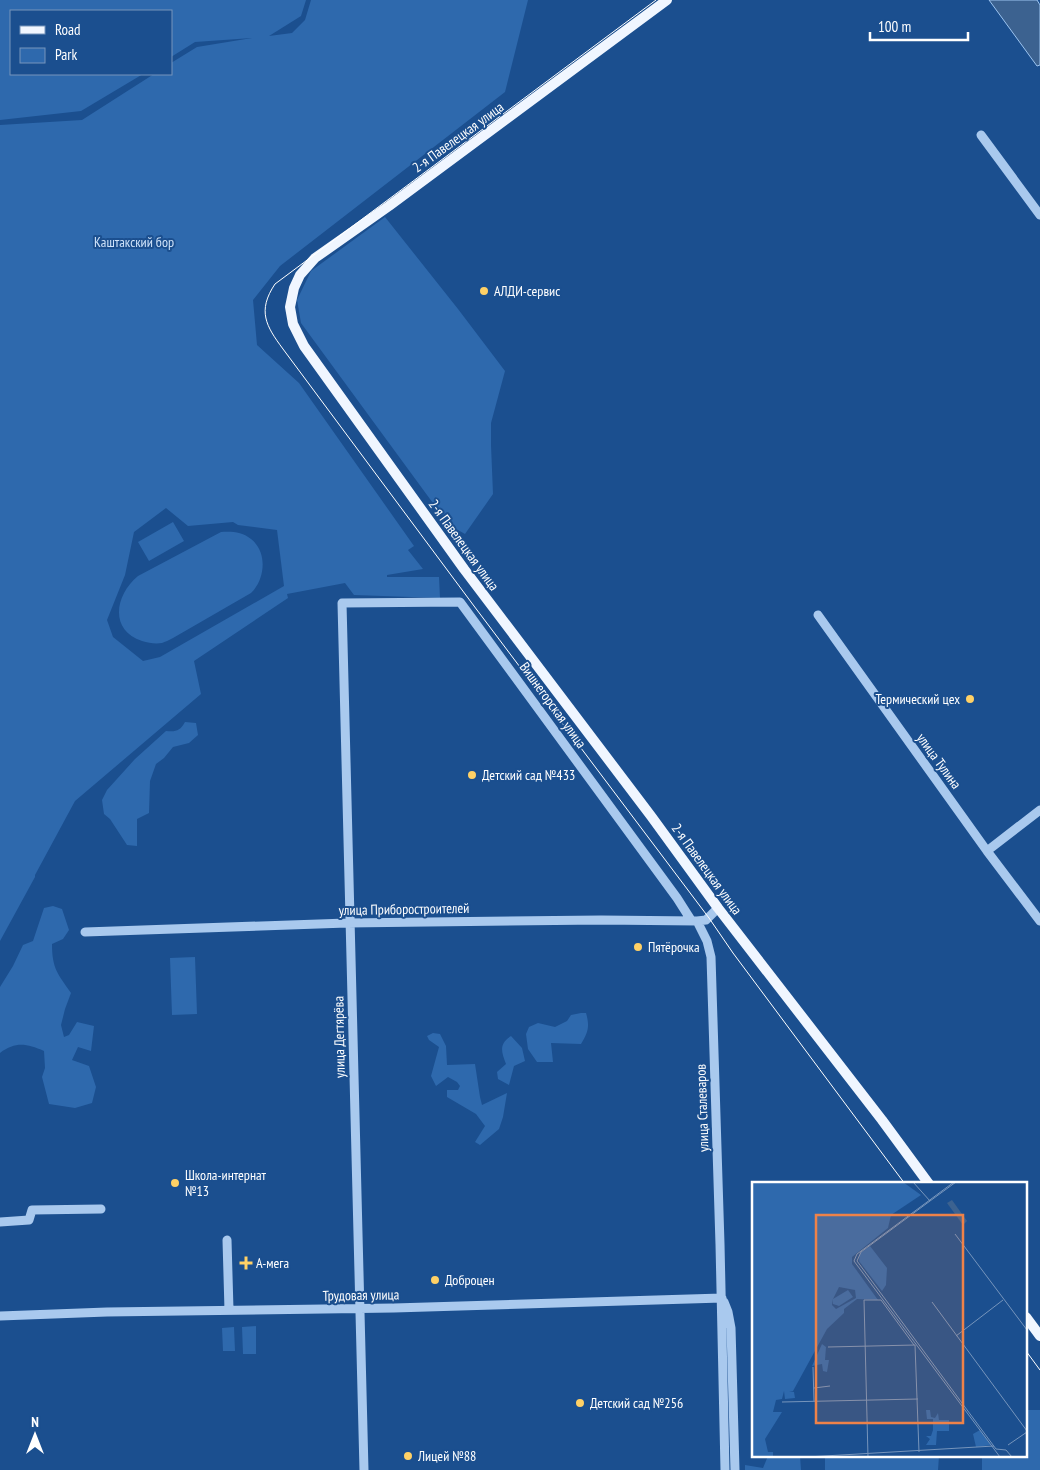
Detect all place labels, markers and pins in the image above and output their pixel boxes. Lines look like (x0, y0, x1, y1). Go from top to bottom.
place label: АЛДИ-сервис (494, 282, 560, 300)
marker: АЛДИ-сервис (478, 285, 490, 297)
place label: Термический цех (875, 690, 960, 708)
marker: Термический цех (964, 693, 976, 705)
place label: Детский сад №433 (482, 766, 575, 784)
marker: Детский сад №433 (466, 769, 478, 781)
place label: Пятёрочка (648, 938, 700, 956)
marker: Пятёрочка (632, 941, 644, 953)
place label: Школа-интернат №13 (185, 1166, 267, 1200)
marker: Школа-интернат №13 (169, 1177, 181, 1189)
place label: А-мега (256, 1254, 289, 1272)
marker: А-мега (240, 1257, 252, 1269)
place label: Доброцен (445, 1271, 495, 1289)
marker: Доброцен (429, 1274, 441, 1286)
place label: Детский сад №256 (590, 1394, 683, 1412)
marker: Детский сад №256 (574, 1397, 586, 1409)
place label: Лицей №88 (417, 1447, 476, 1465)
marker: Лицей №88 (402, 1450, 414, 1462)

